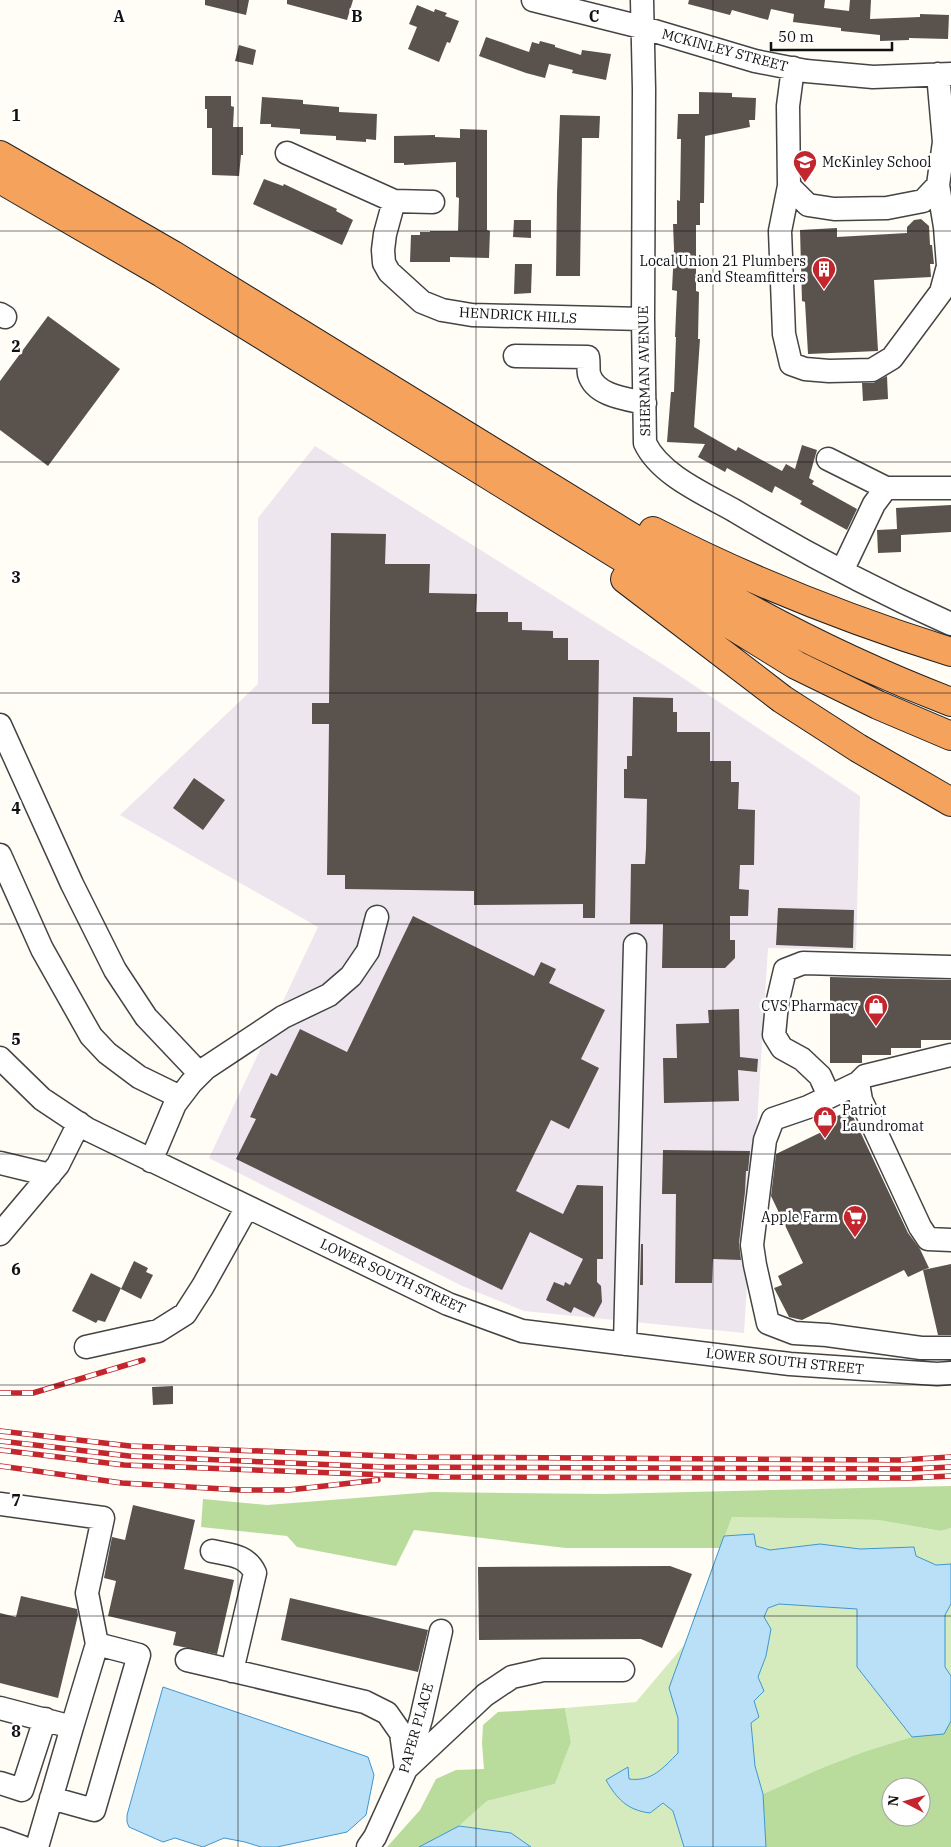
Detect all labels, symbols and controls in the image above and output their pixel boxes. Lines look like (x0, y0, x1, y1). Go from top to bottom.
text: A (113, 6, 125, 26)
text: B (351, 6, 363, 26)
text: C (589, 6, 599, 26)
scale bar (771, 20, 892, 52)
street label: MCKINLEY STREET (660, 25, 790, 75)
text: 50 m (778, 27, 814, 46)
text: 1 (11, 105, 21, 125)
school or university icon: McKinley School (792, 149, 818, 183)
place label: McKinley School (822, 153, 931, 171)
place label: Local Union 21 Plumbers and Steamfitters (640, 252, 806, 286)
building icon: Local Union 21 Plumbers and Steamfitters (811, 256, 837, 290)
street label: HENDRICK HILLS (459, 303, 577, 327)
street label: SHERMAN AVENUE (634, 305, 654, 437)
text: 2 (11, 336, 21, 356)
text: 3 (11, 567, 21, 587)
text: 4 (11, 798, 21, 818)
shop icon: CVS Pharmacy (863, 993, 889, 1027)
place label: CVS Pharmacy (761, 997, 859, 1015)
text: 5 (11, 1029, 21, 1049)
place label: Patriot Laundromat (842, 1101, 924, 1135)
shop icon: Patriot Laundromat (812, 1105, 838, 1139)
supermarket icon: Apple Farm (842, 1204, 868, 1238)
place label: Apple Farm (761, 1208, 838, 1226)
street label: LOWER SOUTH STREET (317, 1234, 469, 1318)
text: 6 (11, 1259, 21, 1279)
street label: LOWER SOUTH STREET (705, 1344, 865, 1378)
text: 7 (11, 1490, 21, 1510)
street label: PAPER PLACE (395, 1681, 437, 1775)
text: 8 (11, 1721, 21, 1741)
north arrow (881, 1777, 931, 1827)
text: N (884, 1794, 903, 1807)

